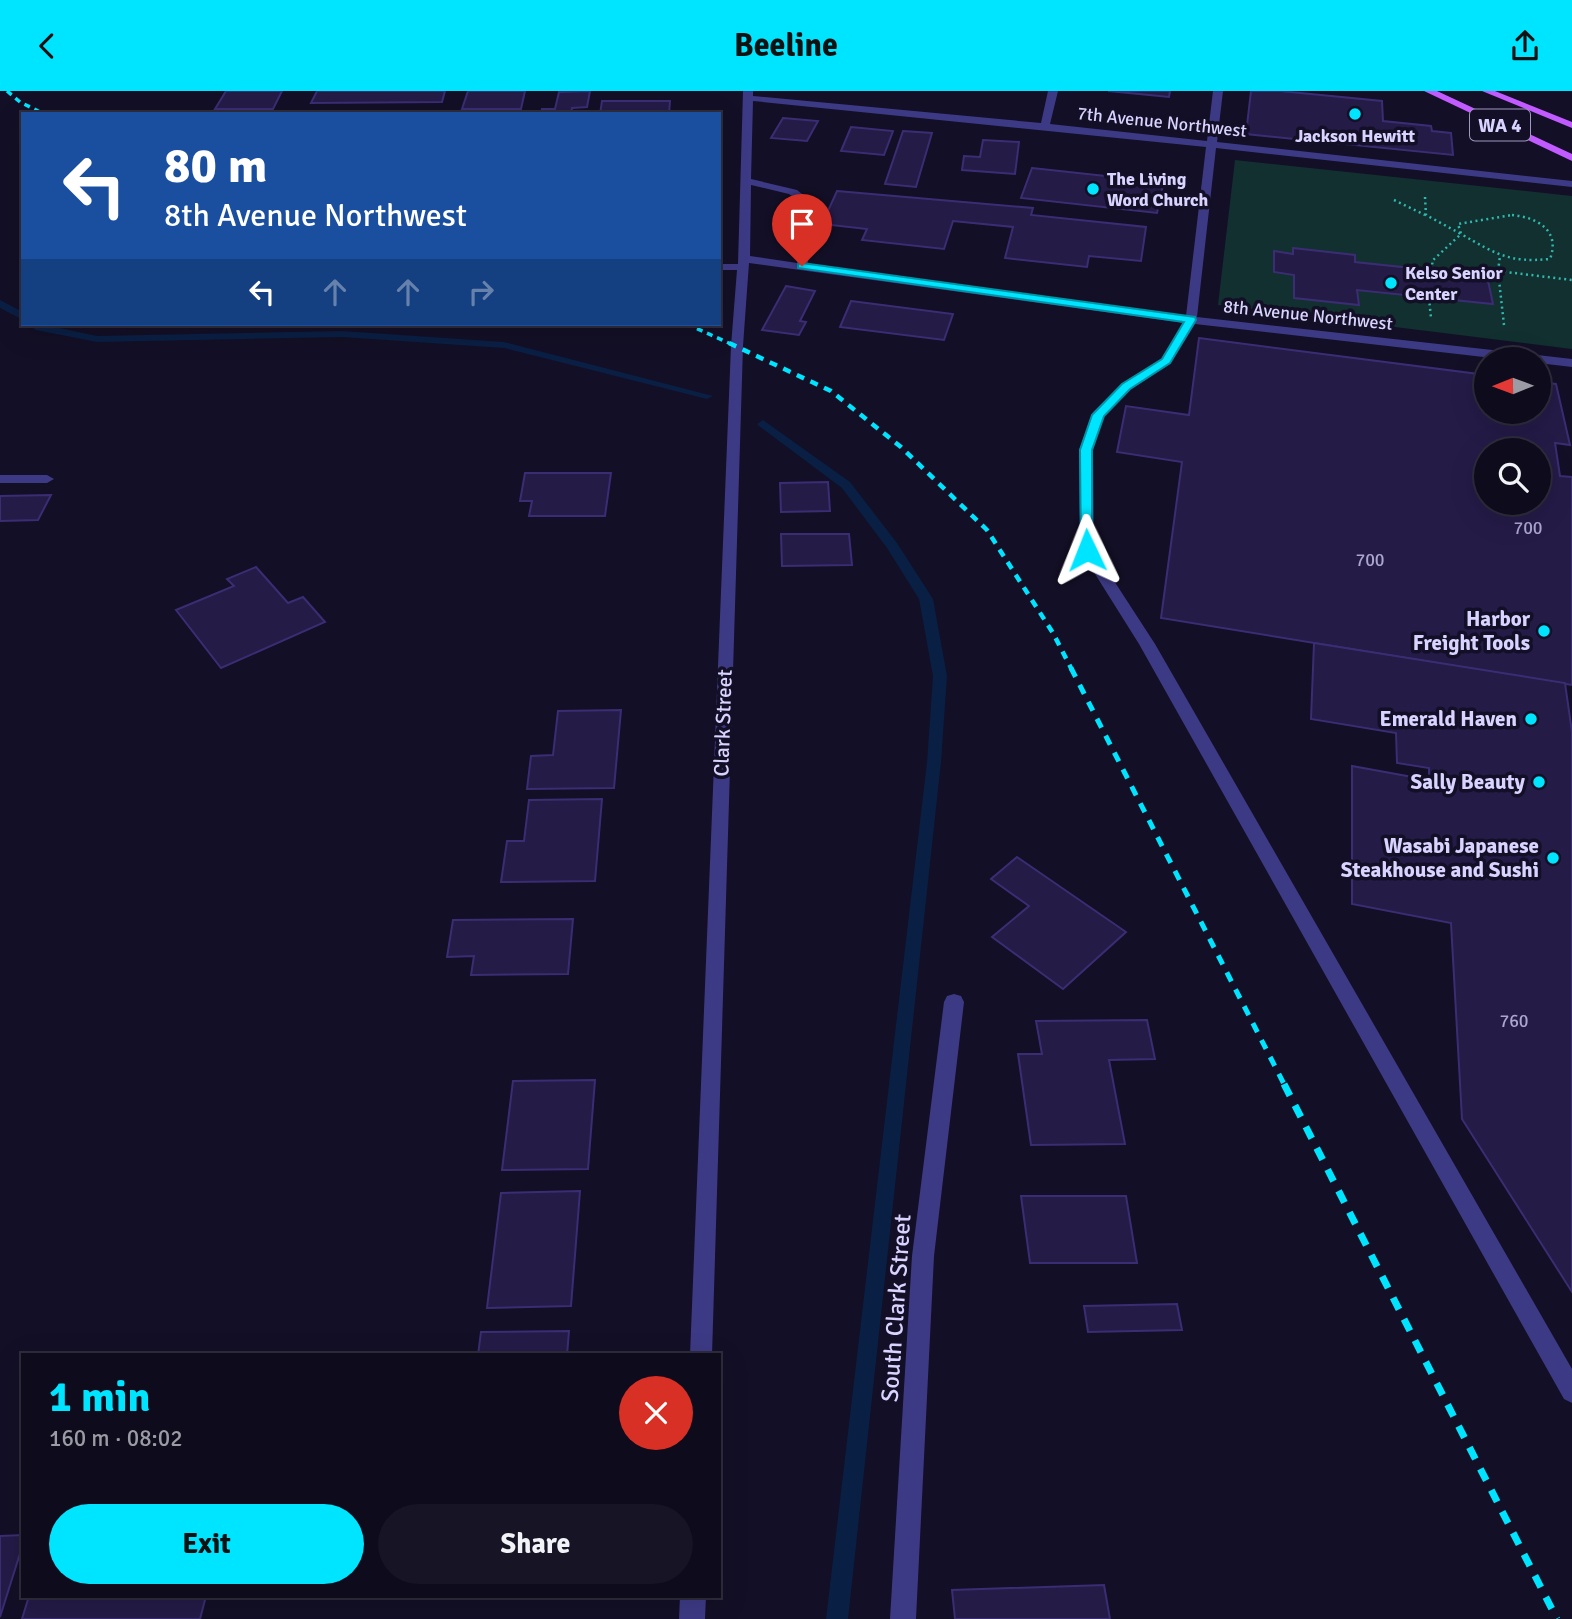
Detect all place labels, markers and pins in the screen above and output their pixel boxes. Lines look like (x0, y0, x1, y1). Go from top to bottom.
marker: Jackson Hewitt (1347, 106, 1363, 122)
place label: Jackson Hewitt (1295, 125, 1415, 147)
place label: The Living Word Church (1107, 168, 1209, 211)
marker: The Living Word Church (1085, 181, 1101, 197)
pin (772, 194, 832, 266)
place label: Kelso Senior Center (1405, 262, 1503, 305)
marker: Kelso Senior Center (1383, 275, 1399, 291)
place label: Harbor Freight Tools (1413, 606, 1531, 656)
marker: Harbor Freight Tools (1536, 623, 1552, 639)
place label: Emerald Haven (1380, 706, 1517, 732)
marker: Emerald Haven (1523, 711, 1539, 727)
place label: Sally Beauty (1411, 769, 1526, 795)
marker: Sally Beauty (1531, 774, 1547, 790)
place label: Wasabi Japanese Steakhouse and Sushi (1341, 833, 1539, 883)
marker: Wasabi Japanese Steakhouse and Sushi (1545, 850, 1561, 866)

